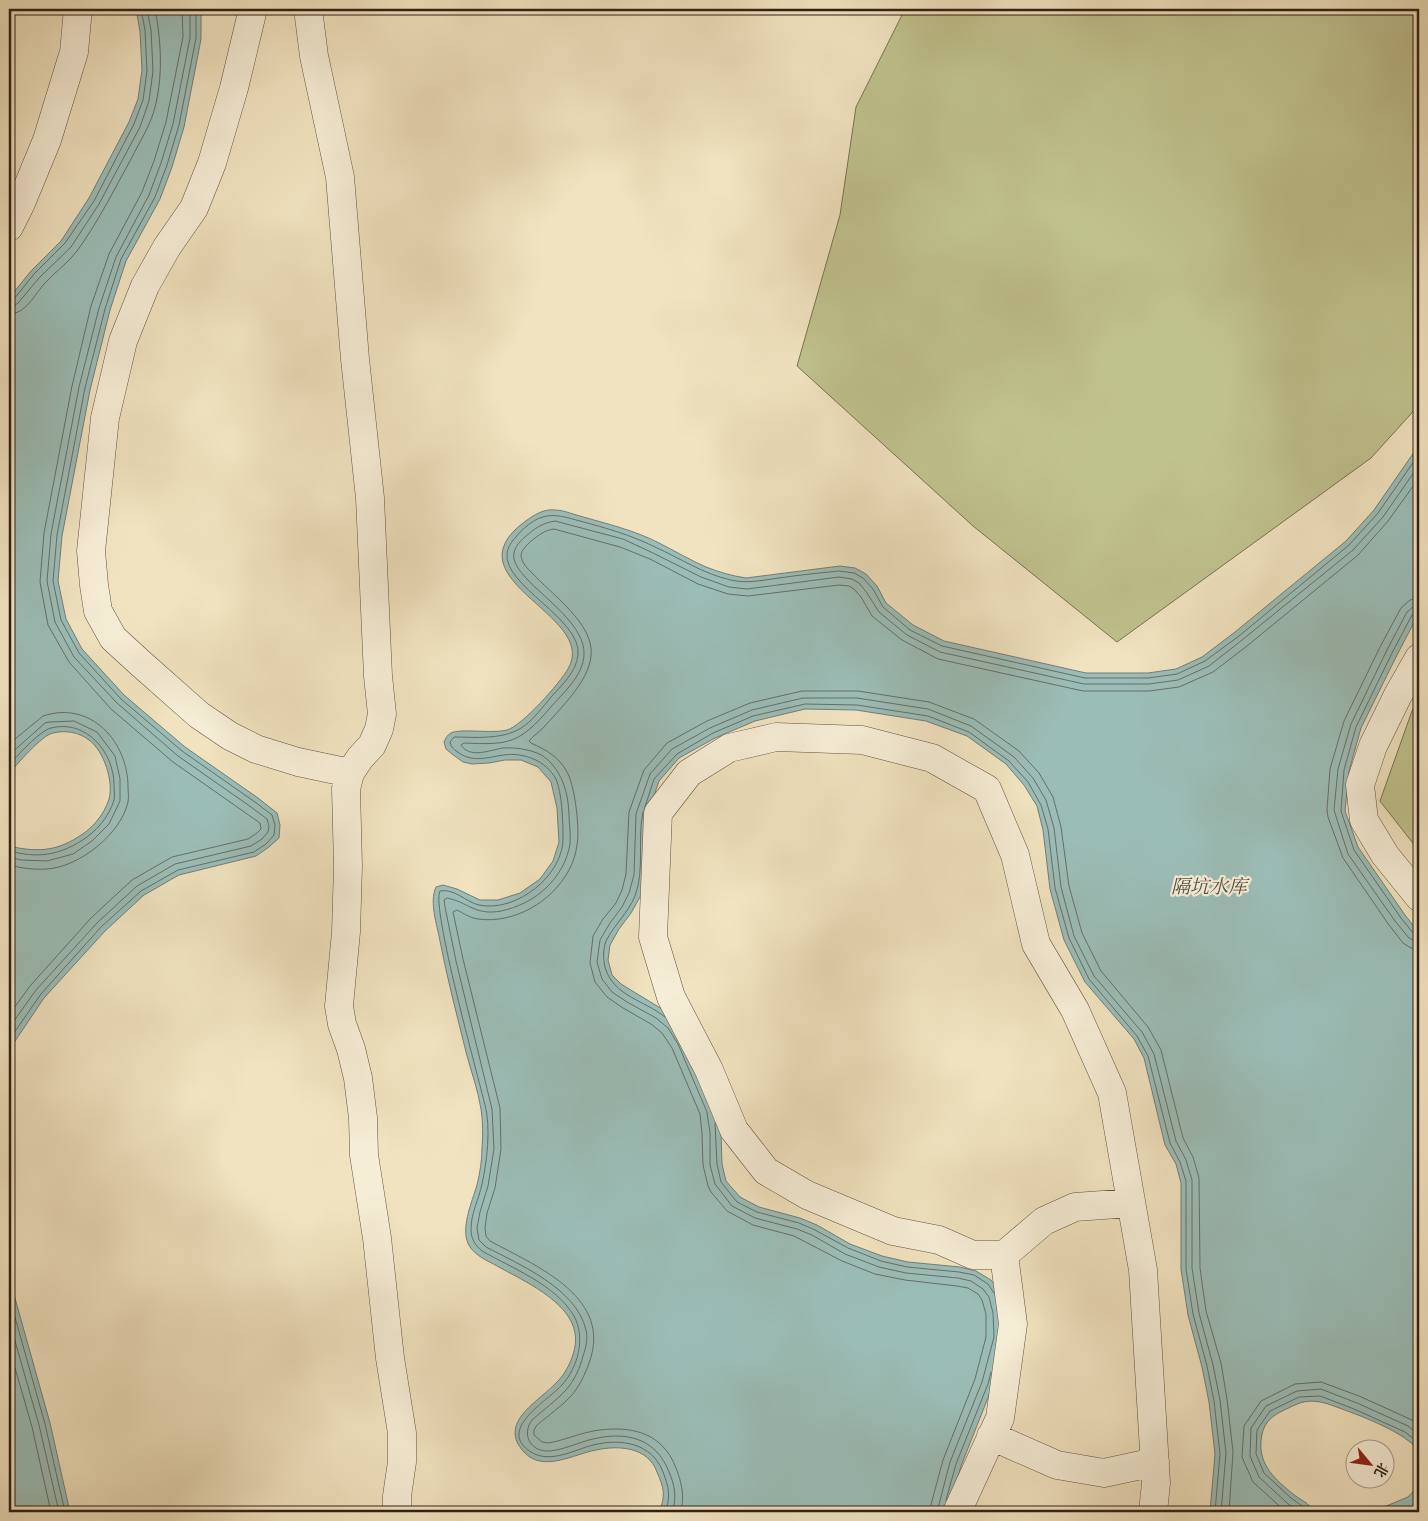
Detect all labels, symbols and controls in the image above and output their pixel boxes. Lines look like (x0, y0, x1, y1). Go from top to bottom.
water label: 隔坑水库 (1171, 874, 1250, 900)
north arrow (1346, 1438, 1396, 1488)
text: 北 (1369, 1459, 1393, 1481)

